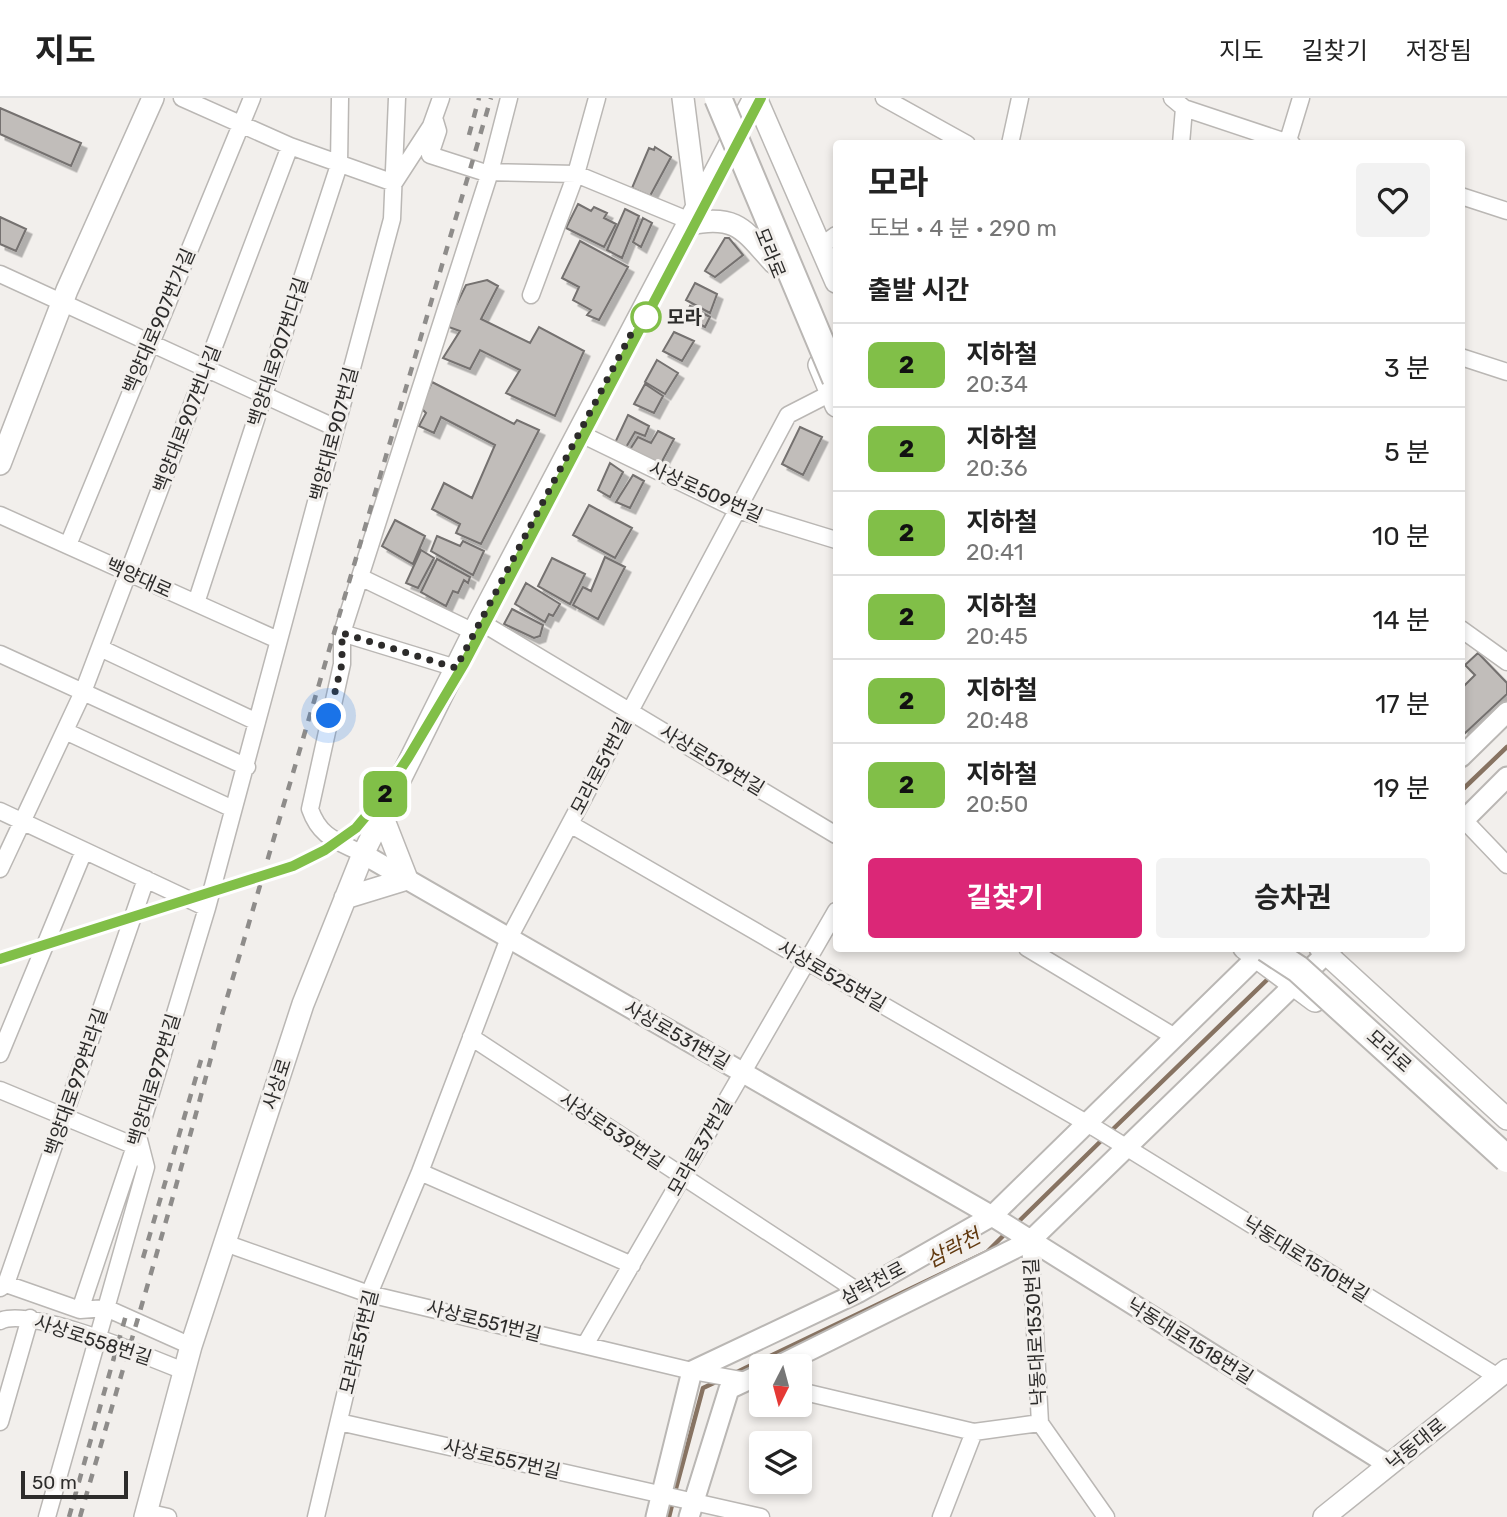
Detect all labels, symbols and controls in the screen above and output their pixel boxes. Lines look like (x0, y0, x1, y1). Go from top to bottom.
text: 지도 (35, 31, 96, 70)
text: 지도 (1219, 37, 1264, 65)
text: 길찾기 (1302, 37, 1368, 65)
text: 저장됨 (1406, 37, 1472, 65)
text: 모라 (868, 163, 929, 202)
button: heart (1356, 163, 1430, 237)
text: 도보 · 4 분 · 290 m (868, 214, 1057, 242)
street label: 모라로 (750, 224, 790, 282)
street label: 백양대로907번가길 (118, 245, 200, 397)
street label: 백양대로907번다길 (243, 275, 313, 429)
text: 출발 시간 (868, 275, 969, 306)
marker: 모라 (631, 302, 661, 332)
place label: 모라 (667, 306, 702, 329)
text: 지하철 (966, 339, 1038, 370)
street label: 백양대로907번나길 (148, 342, 226, 496)
text: 2 (899, 351, 914, 379)
text: 3 분 (1384, 353, 1430, 384)
street label: 백양대로907번길 (305, 364, 363, 504)
text: 20:34 (966, 370, 1028, 398)
text: 지하철 (966, 423, 1038, 454)
text: 2 (899, 435, 914, 463)
text: 5 분 (1384, 437, 1430, 468)
text: 20:36 (966, 454, 1028, 482)
street label: 사상로509번길 (646, 457, 766, 527)
text: 지하철 (966, 507, 1038, 538)
text: 2 (899, 519, 914, 547)
text: 10 분 (1372, 521, 1430, 552)
text: 20:41 (966, 538, 1024, 566)
street label: 백양대로 (102, 553, 176, 603)
text: 지하철 (966, 591, 1038, 622)
text: 2 (899, 603, 914, 631)
text: 14 분 (1372, 605, 1430, 636)
text: 20:45 (966, 622, 1028, 650)
text: 지하철 (966, 675, 1038, 706)
text: 2 (899, 687, 914, 715)
text: 17 분 (1375, 689, 1430, 720)
your location (311, 698, 346, 733)
text: 20:48 (966, 706, 1029, 734)
street label: 모라로51번길 (566, 714, 636, 818)
street label: 사상로519번길 (656, 720, 768, 800)
text: 지하철 (966, 759, 1038, 790)
line badge: 2 (362, 771, 408, 817)
text: 2 (899, 771, 914, 799)
text: 19 분 (1373, 773, 1430, 804)
text: 2 (377, 780, 393, 808)
text: 20:50 (966, 790, 1028, 818)
button: 길찾기 (868, 858, 1142, 938)
button: 승차권 (1156, 858, 1430, 938)
street label: 사상로525번길 (774, 936, 890, 1016)
street label: 사상로531번길 (620, 996, 734, 1074)
street label: 백양대로979번라길 (40, 1005, 112, 1159)
street label: 백양대로979번길 (123, 1011, 185, 1149)
street label: 모라로 (1362, 1025, 1416, 1077)
street label: 사상로 (258, 1056, 296, 1112)
street label: 사상로539번길 (555, 1088, 669, 1174)
street label: 모라로37번길 (663, 1094, 737, 1200)
street label: 낙동대로1510번길 (1239, 1211, 1373, 1307)
water label: 삼락천 (922, 1222, 987, 1273)
street label: 삼락천로 (837, 1256, 909, 1310)
street label: 낙동대로1530번길 (1020, 1258, 1050, 1406)
street label: 모라로51번길 (335, 1288, 383, 1396)
street label: 낙동대로1518번길 (1123, 1293, 1257, 1389)
street label: 사상로551번길 (424, 1296, 544, 1346)
street label: 사상로558번길 (31, 1310, 155, 1370)
north arrow (749, 1354, 812, 1418)
map controls (749, 1354, 812, 1494)
street label: 낙동대로 (1382, 1413, 1450, 1475)
button: layers (749, 1431, 812, 1494)
street label: 사상로557번길 (441, 1434, 563, 1484)
scale bar (21, 1468, 128, 1500)
text: 50 m (32, 1471, 77, 1494)

